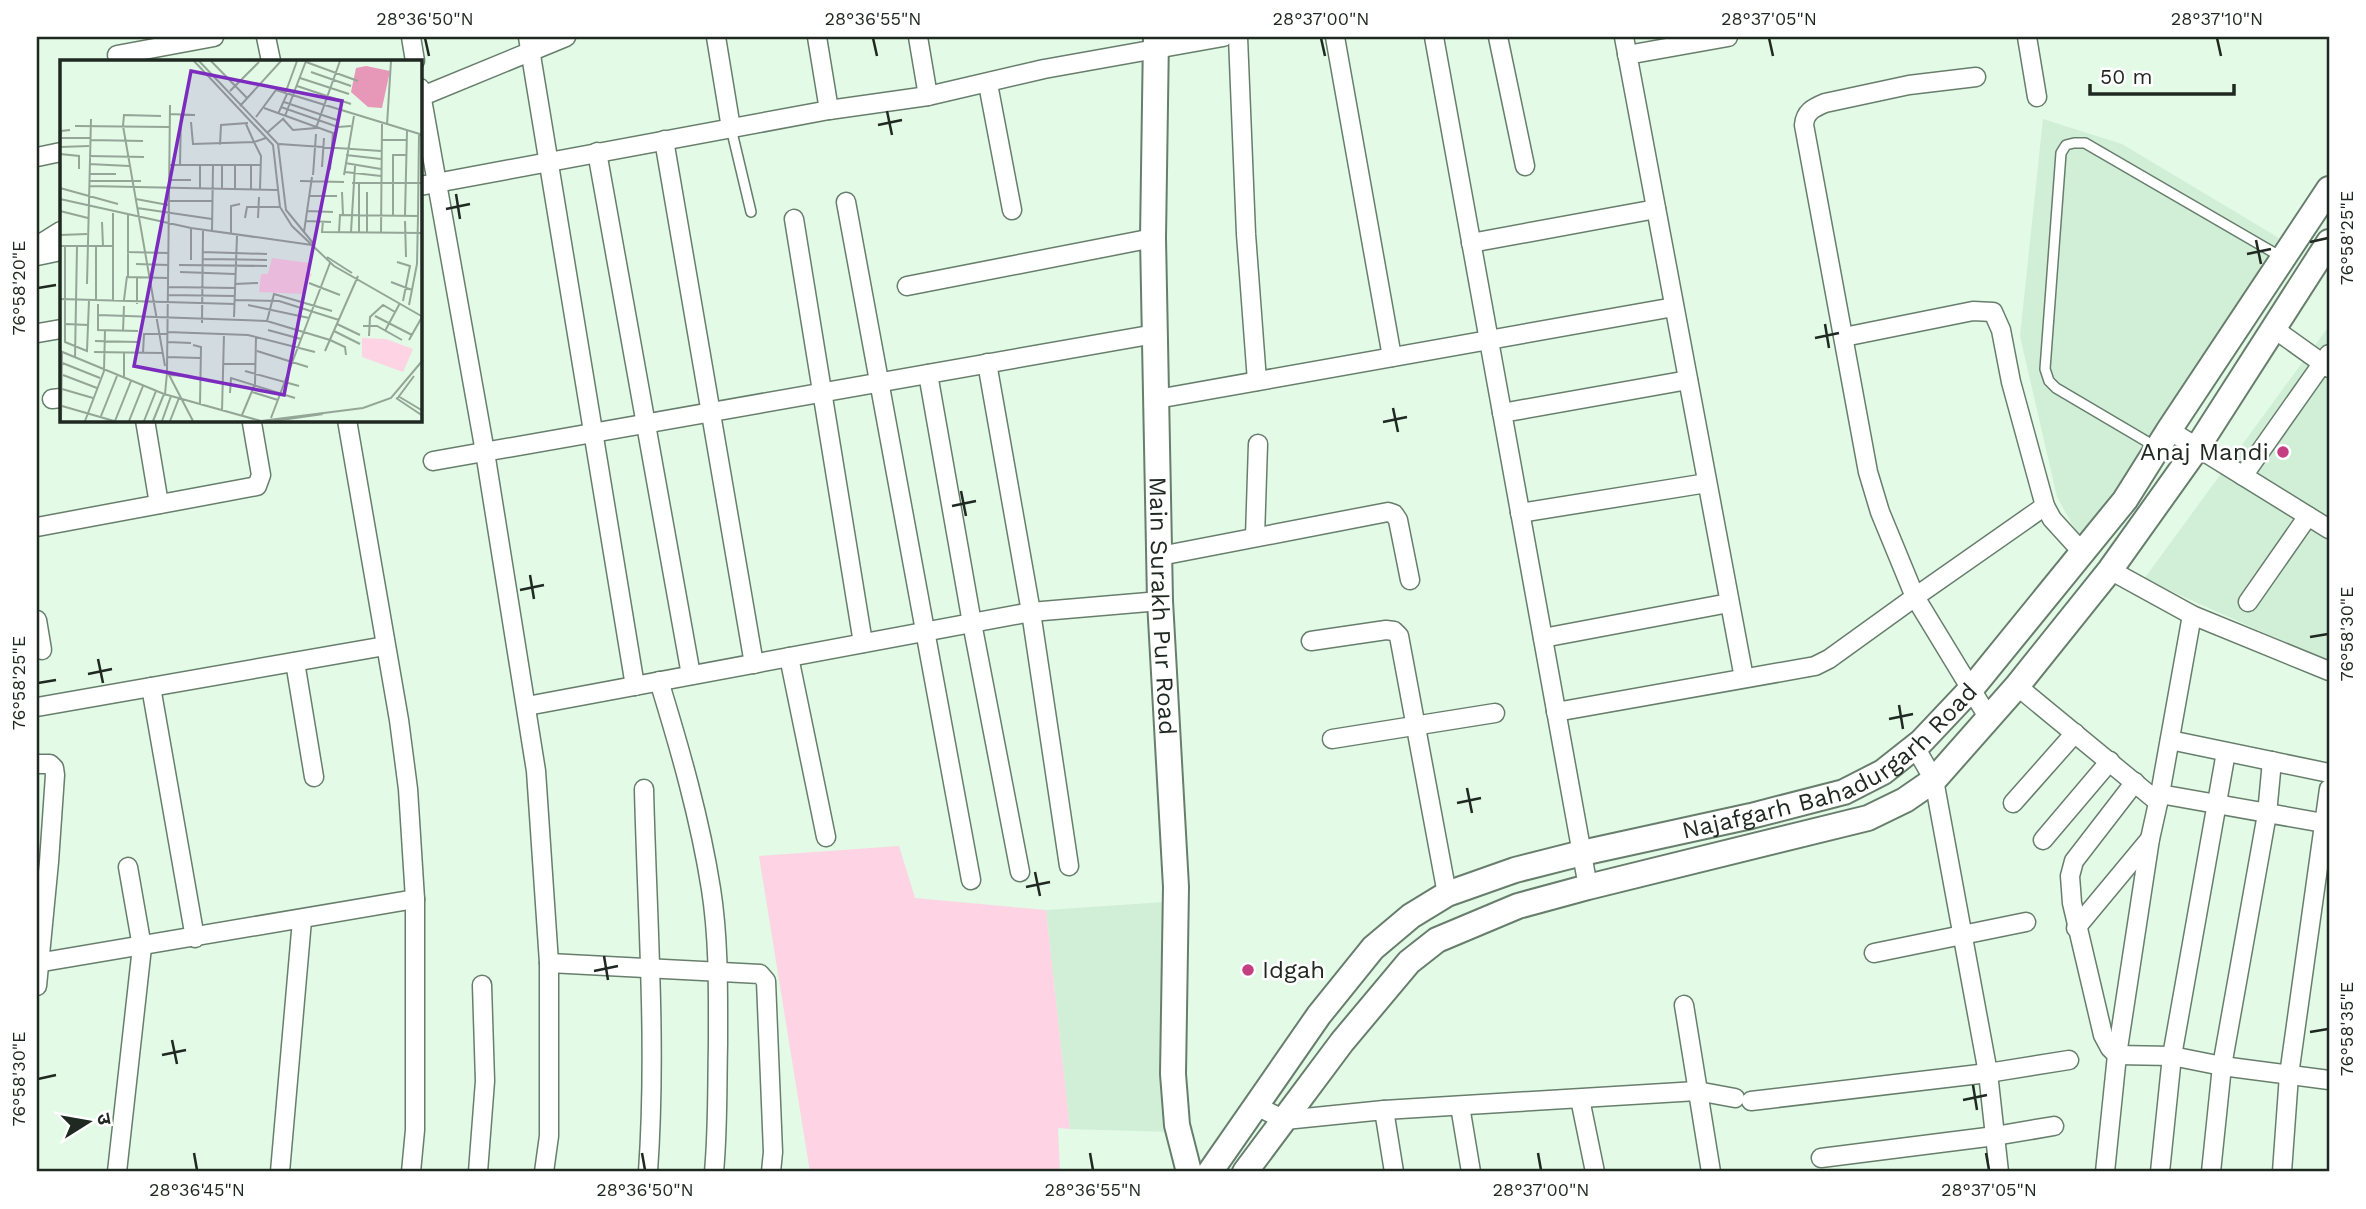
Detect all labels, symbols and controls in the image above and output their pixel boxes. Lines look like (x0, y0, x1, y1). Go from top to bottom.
text: 28°36'50"N (376, 8, 474, 29)
text: 28°36'55"N (825, 8, 921, 29)
text: 28°37'00"N (1273, 8, 1369, 29)
text: 28°37'05"N (1721, 8, 1817, 29)
text: 28°37'10"N (2171, 8, 2263, 29)
scale bar (2090, 52, 2233, 96)
inset map (60, 60, 422, 422)
text: 50 m (2100, 64, 2152, 89)
text: 76°58'25"E (2336, 191, 2357, 285)
text: 76°58'20"E (8, 240, 29, 336)
place label: Anaj Mandi (2140, 438, 2269, 466)
marker: Anaj Mandi (2275, 444, 2291, 460)
street label: Main Surakh Pur Road (1144, 476, 1181, 736)
text: 76°58'30"E (2336, 586, 2357, 682)
text: 76°58'25"E (8, 636, 29, 730)
street label: Najafgarh Bahadurgarh Road (1679, 678, 1983, 845)
place label: Idgah (1262, 956, 1325, 984)
marker: Idgah (1240, 962, 1256, 978)
text: 76°58'35"E (2336, 982, 2357, 1076)
text: 76°58'30"E (8, 1031, 29, 1127)
north arrow (52, 1086, 122, 1156)
text: उ (92, 1111, 117, 1127)
text: 28°36'45"N (149, 1179, 245, 1200)
text: 28°36'50"N (596, 1179, 694, 1200)
text: 28°36'55"N (1045, 1179, 1141, 1200)
text: 28°37'00"N (1493, 1179, 1589, 1200)
text: 28°37'05"N (1941, 1179, 2037, 1200)

